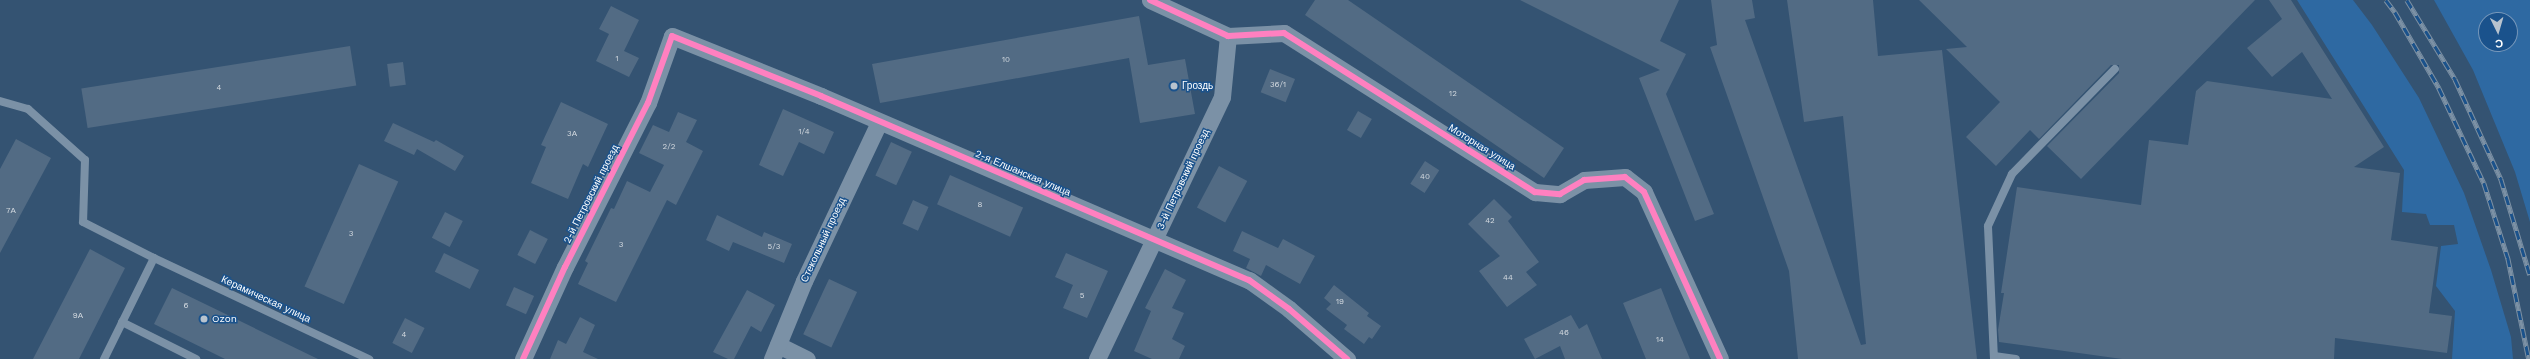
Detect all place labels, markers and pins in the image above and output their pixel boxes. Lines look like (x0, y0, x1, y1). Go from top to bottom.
place label: Гроздь (1182, 80, 1213, 92)
marker: Гроздь (1169, 81, 1179, 91)
place label: Ozon (212, 313, 237, 325)
marker: Ozon (199, 314, 209, 324)

